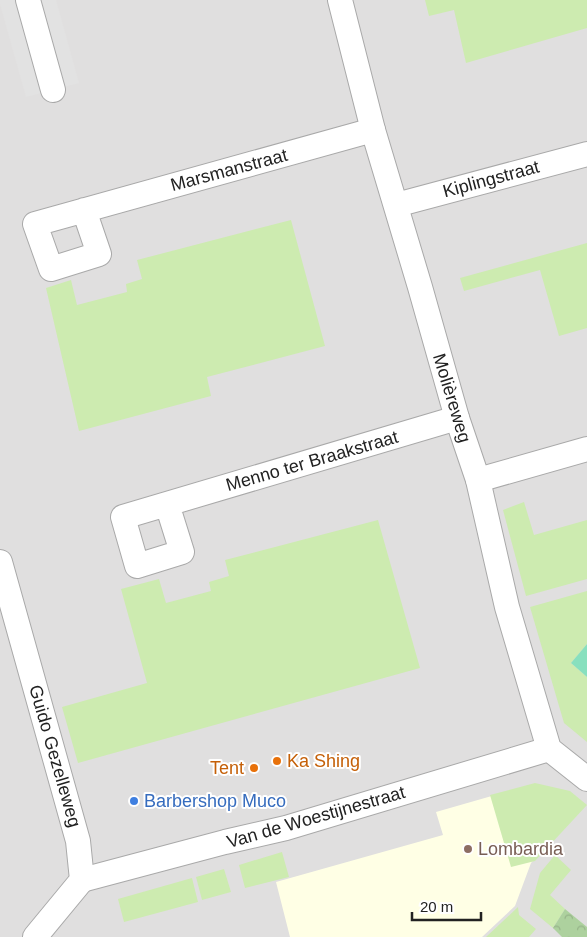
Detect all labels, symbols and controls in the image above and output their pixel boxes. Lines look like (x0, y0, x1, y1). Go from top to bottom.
street label: Marsmanstraat (168, 145, 290, 195)
street label: Kiplingstraat (441, 157, 541, 201)
street label: Molièreweg (429, 351, 475, 445)
street label: Menno ter Braakstraat (224, 427, 400, 495)
street label: Guido Gezelleweg (25, 683, 85, 829)
place label: Ka Shing (287, 751, 360, 771)
marker: Ka Shing (271, 755, 283, 767)
place label: Tent (210, 758, 244, 778)
marker: Tent (248, 762, 260, 774)
street label: Van de Woestijnestraat (225, 782, 407, 852)
place label: Barbershop Muco (144, 791, 286, 811)
marker: Barbershop Muco (128, 795, 140, 807)
place label: Lombardia (478, 839, 564, 859)
marker: Lombardia (462, 843, 474, 855)
scale bar (412, 890, 481, 922)
text: 20 m (420, 898, 453, 915)

